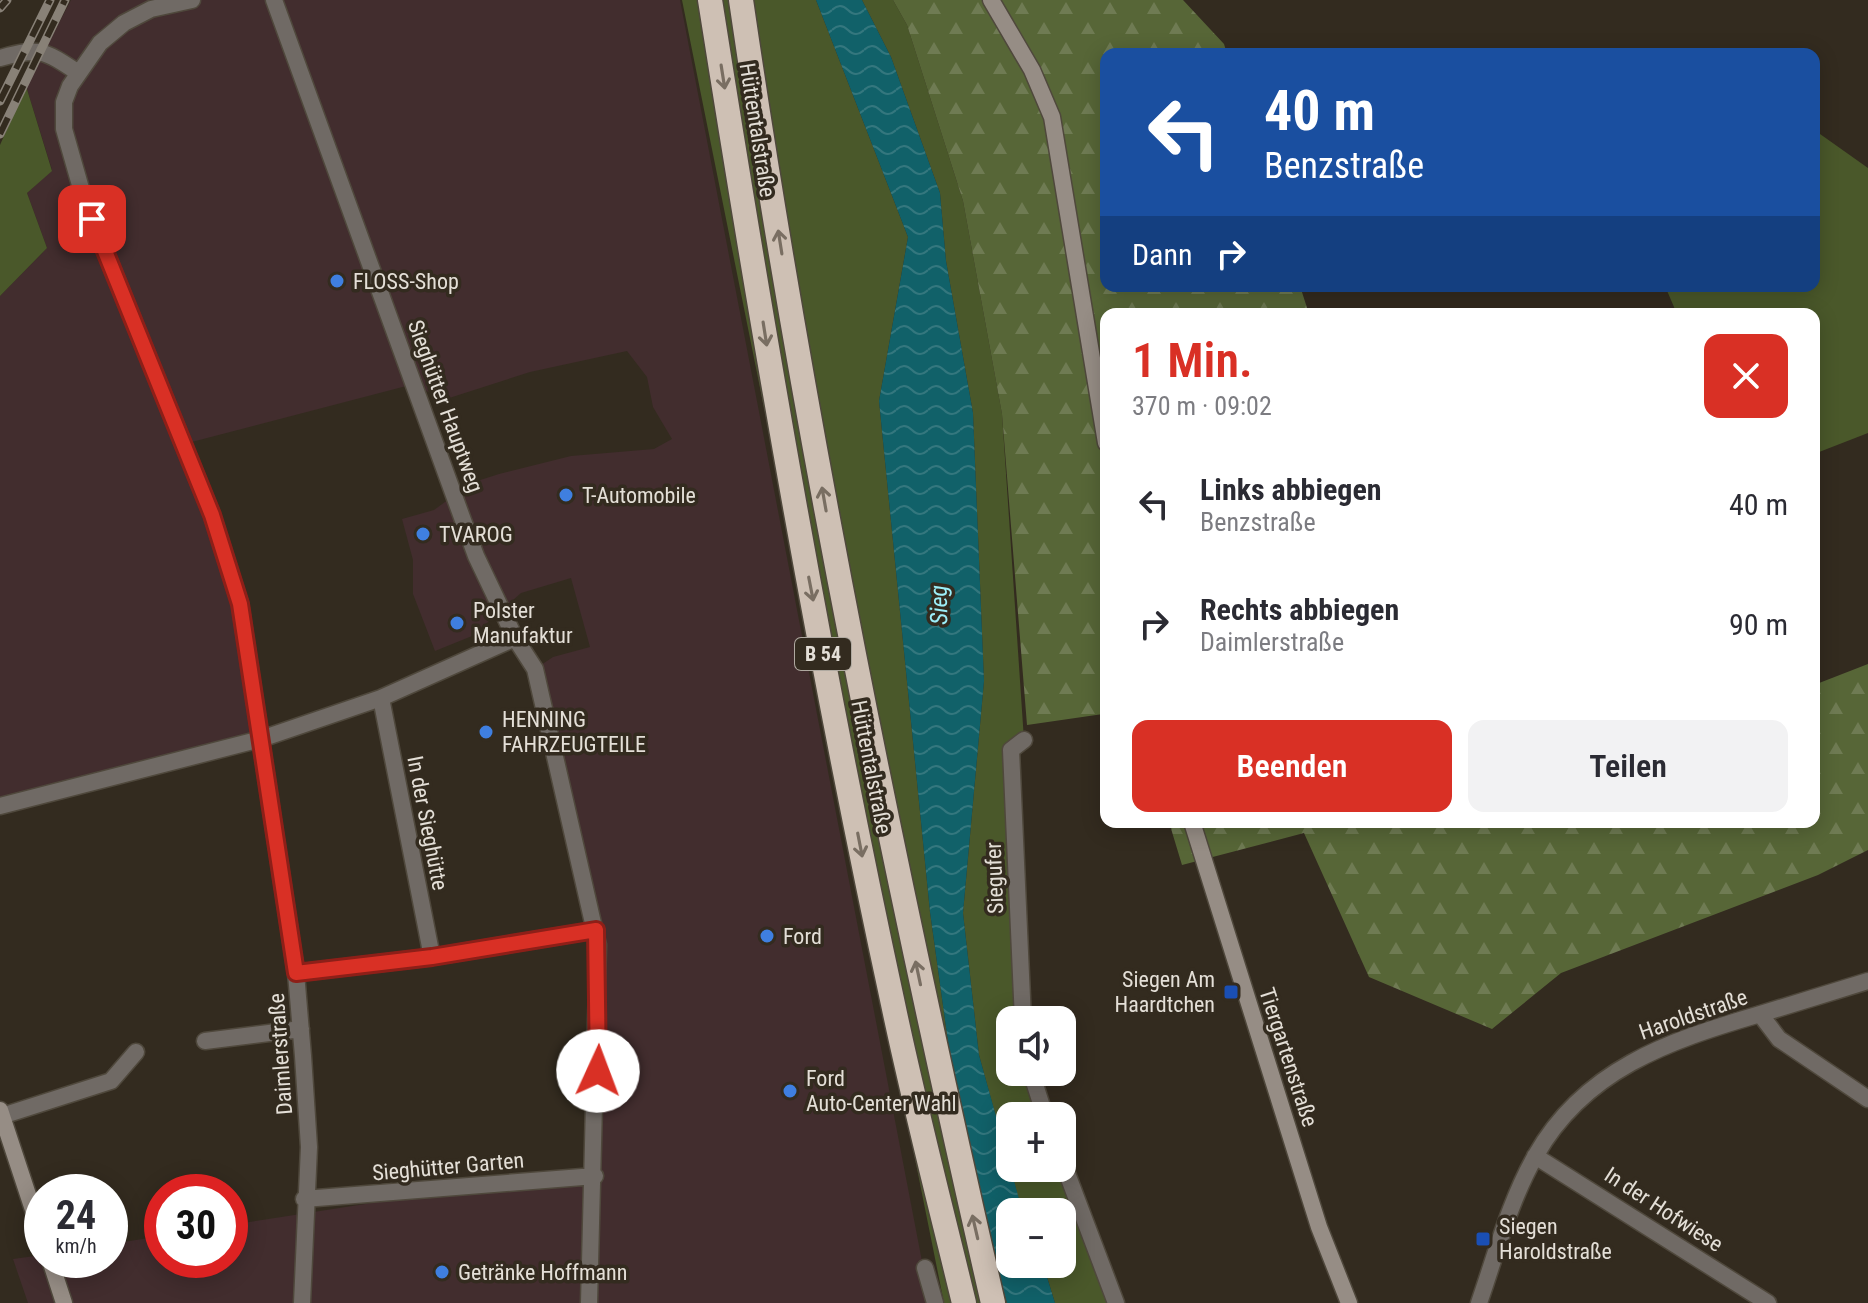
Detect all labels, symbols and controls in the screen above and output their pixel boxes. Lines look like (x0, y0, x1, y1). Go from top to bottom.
street label: Hüttentalstraße (735, 61, 780, 199)
one-way arrow (716, 64, 731, 89)
text: 40 m (1264, 78, 1375, 144)
icon: left (1132, 80, 1236, 184)
text: Benzstraße (1264, 145, 1424, 187)
pin (58, 185, 126, 253)
icon: arrive (70, 197, 114, 241)
one-way arrow (772, 230, 787, 256)
icon: right (1209, 232, 1253, 276)
text: Dann (1132, 237, 1193, 272)
place label: FLOSS-Shop (353, 269, 459, 294)
marker: FLOSS-Shop (328, 272, 346, 290)
street label: Sieghütter Hauptweg (403, 317, 488, 496)
one-way arrow (758, 320, 773, 346)
text: 1 Min. (1132, 332, 1253, 389)
button: close (1704, 334, 1788, 418)
text: 370 m · 09:02 (1132, 391, 1272, 421)
text: Links abbiegen (1200, 472, 1382, 507)
icon: left (1132, 482, 1176, 526)
place label: T-Automobile (582, 483, 696, 508)
marker: T-Automobile (557, 486, 575, 504)
one-way arrow (816, 486, 831, 512)
text: 40 m (1729, 487, 1788, 522)
text: Benzstraße (1200, 507, 1316, 537)
place label: TVAROG (439, 522, 513, 547)
marker: TVAROG (414, 525, 432, 543)
one-way arrow (804, 576, 819, 602)
water label: Sieg (925, 585, 953, 625)
text: Rechts abbiegen (1200, 592, 1399, 627)
place label: Polster Manufaktur (473, 598, 573, 648)
icon: right (1132, 602, 1176, 646)
text: 90 m (1729, 607, 1788, 642)
marker: Polster Manufaktur (448, 614, 466, 632)
text: Daimlerstraße (1200, 627, 1344, 657)
road number: B 54 (795, 638, 851, 670)
street label: Hüttentalstraße (846, 698, 897, 836)
place label: HENNING FAHRZEUGTEILE (502, 707, 646, 757)
button: Beenden (1132, 720, 1452, 812)
button: Teilen (1468, 720, 1788, 812)
marker: HENNING FAHRZEUGTEILE (477, 723, 495, 741)
street label: In der Sieghütte (402, 754, 453, 892)
one-way arrow (854, 831, 869, 857)
street label: Siegufer (981, 841, 1008, 914)
place label: Ford (783, 924, 822, 949)
marker: Ford (758, 927, 776, 945)
one-way arrow (910, 961, 925, 987)
place label: Siegen Am Haardtchen (1115, 967, 1215, 1017)
marker: Siegen Am Haardtchen (1222, 983, 1240, 1001)
street label: Haroldstraße (1636, 984, 1751, 1045)
street label: Tiergartenstraße (1254, 985, 1323, 1130)
street label: Daimlerstraße (264, 992, 297, 1116)
map controls (996, 1006, 1076, 1278)
button: sound (996, 1006, 1076, 1086)
position arrow (556, 1029, 640, 1113)
place label: Ford Auto-Center Wahl (806, 1066, 957, 1116)
marker: Ford Auto-Center Wahl (781, 1082, 799, 1100)
button: + (996, 1102, 1076, 1182)
street label: Sieghütter Garten (371, 1147, 525, 1186)
street label: In der Hofwiese (1600, 1162, 1727, 1257)
speed limit sign: 30 (144, 1174, 248, 1278)
text: 24 (56, 1192, 96, 1239)
button: − (996, 1198, 1076, 1278)
place label: Siegen Haroldstraße (1499, 1214, 1612, 1264)
one-way arrow (967, 1215, 982, 1240)
marker: Siegen Haroldstraße (1474, 1230, 1492, 1248)
text: km/h (55, 1234, 97, 1258)
place label: Getränke Hoffmann (458, 1260, 627, 1285)
marker: Getränke Hoffmann (433, 1263, 451, 1281)

